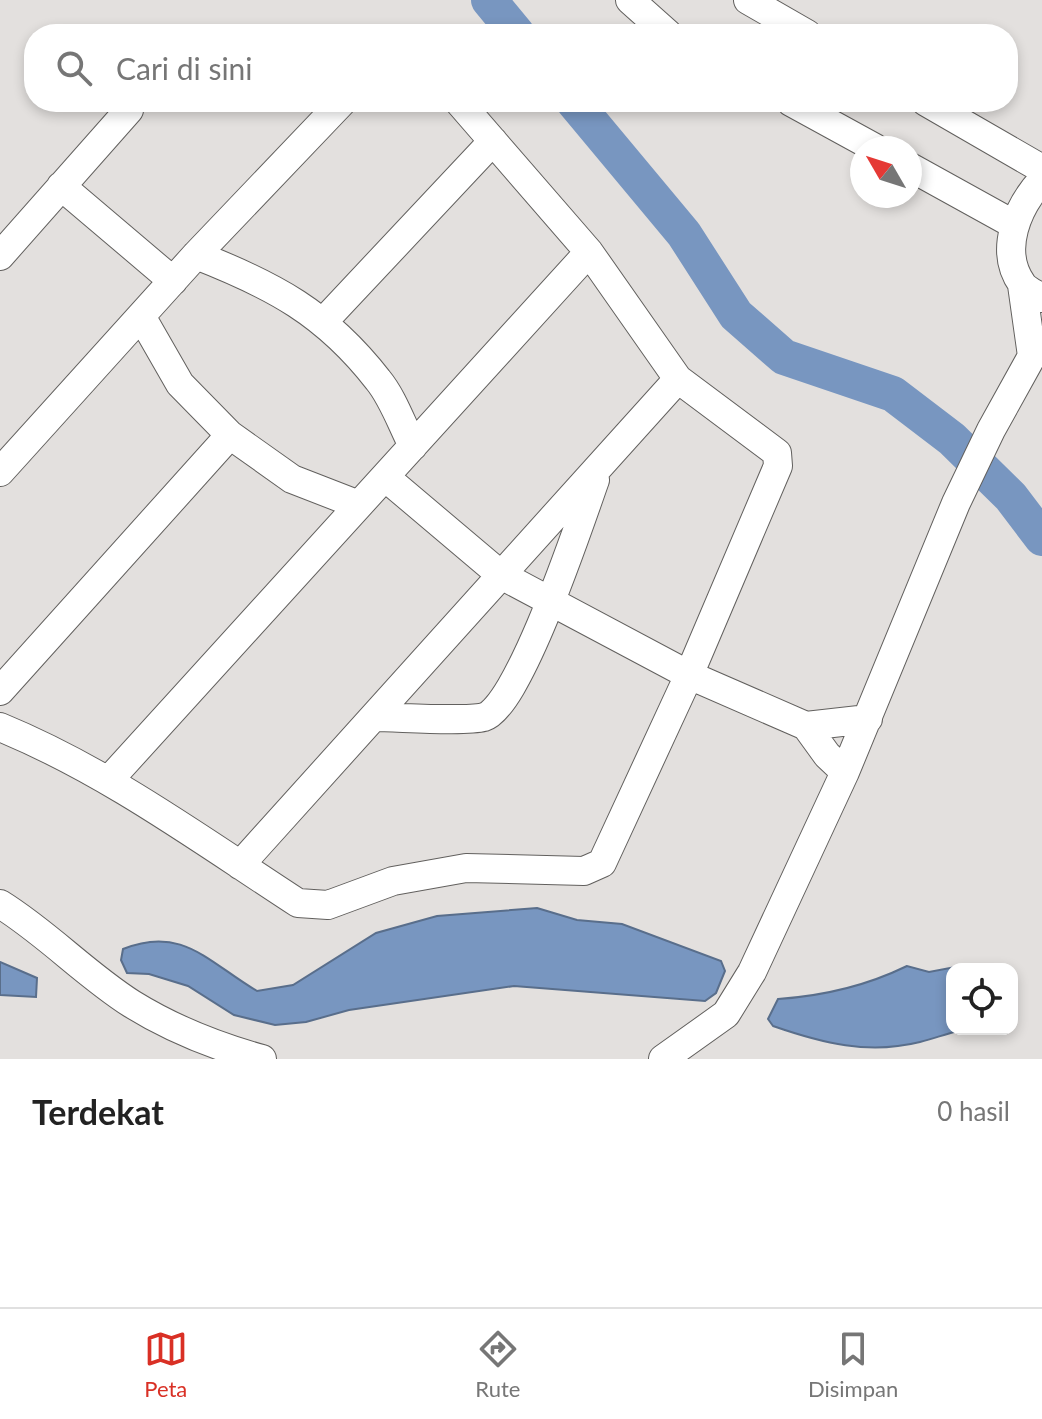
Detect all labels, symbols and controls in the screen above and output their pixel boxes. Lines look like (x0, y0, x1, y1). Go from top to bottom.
search box (24, 24, 1018, 112)
icon: search (52, 46, 96, 90)
text: Cari di sini (116, 50, 253, 86)
north arrow (850, 136, 922, 208)
map controls (946, 963, 1018, 1035)
button: locate (946, 963, 1018, 1035)
text: Terdekat (32, 1091, 164, 1132)
text: 0 hasil (937, 1095, 1010, 1127)
tab: Peta (144, 1327, 188, 1402)
tab: Rute (475, 1327, 520, 1402)
tab: Disimpan (808, 1327, 898, 1402)

